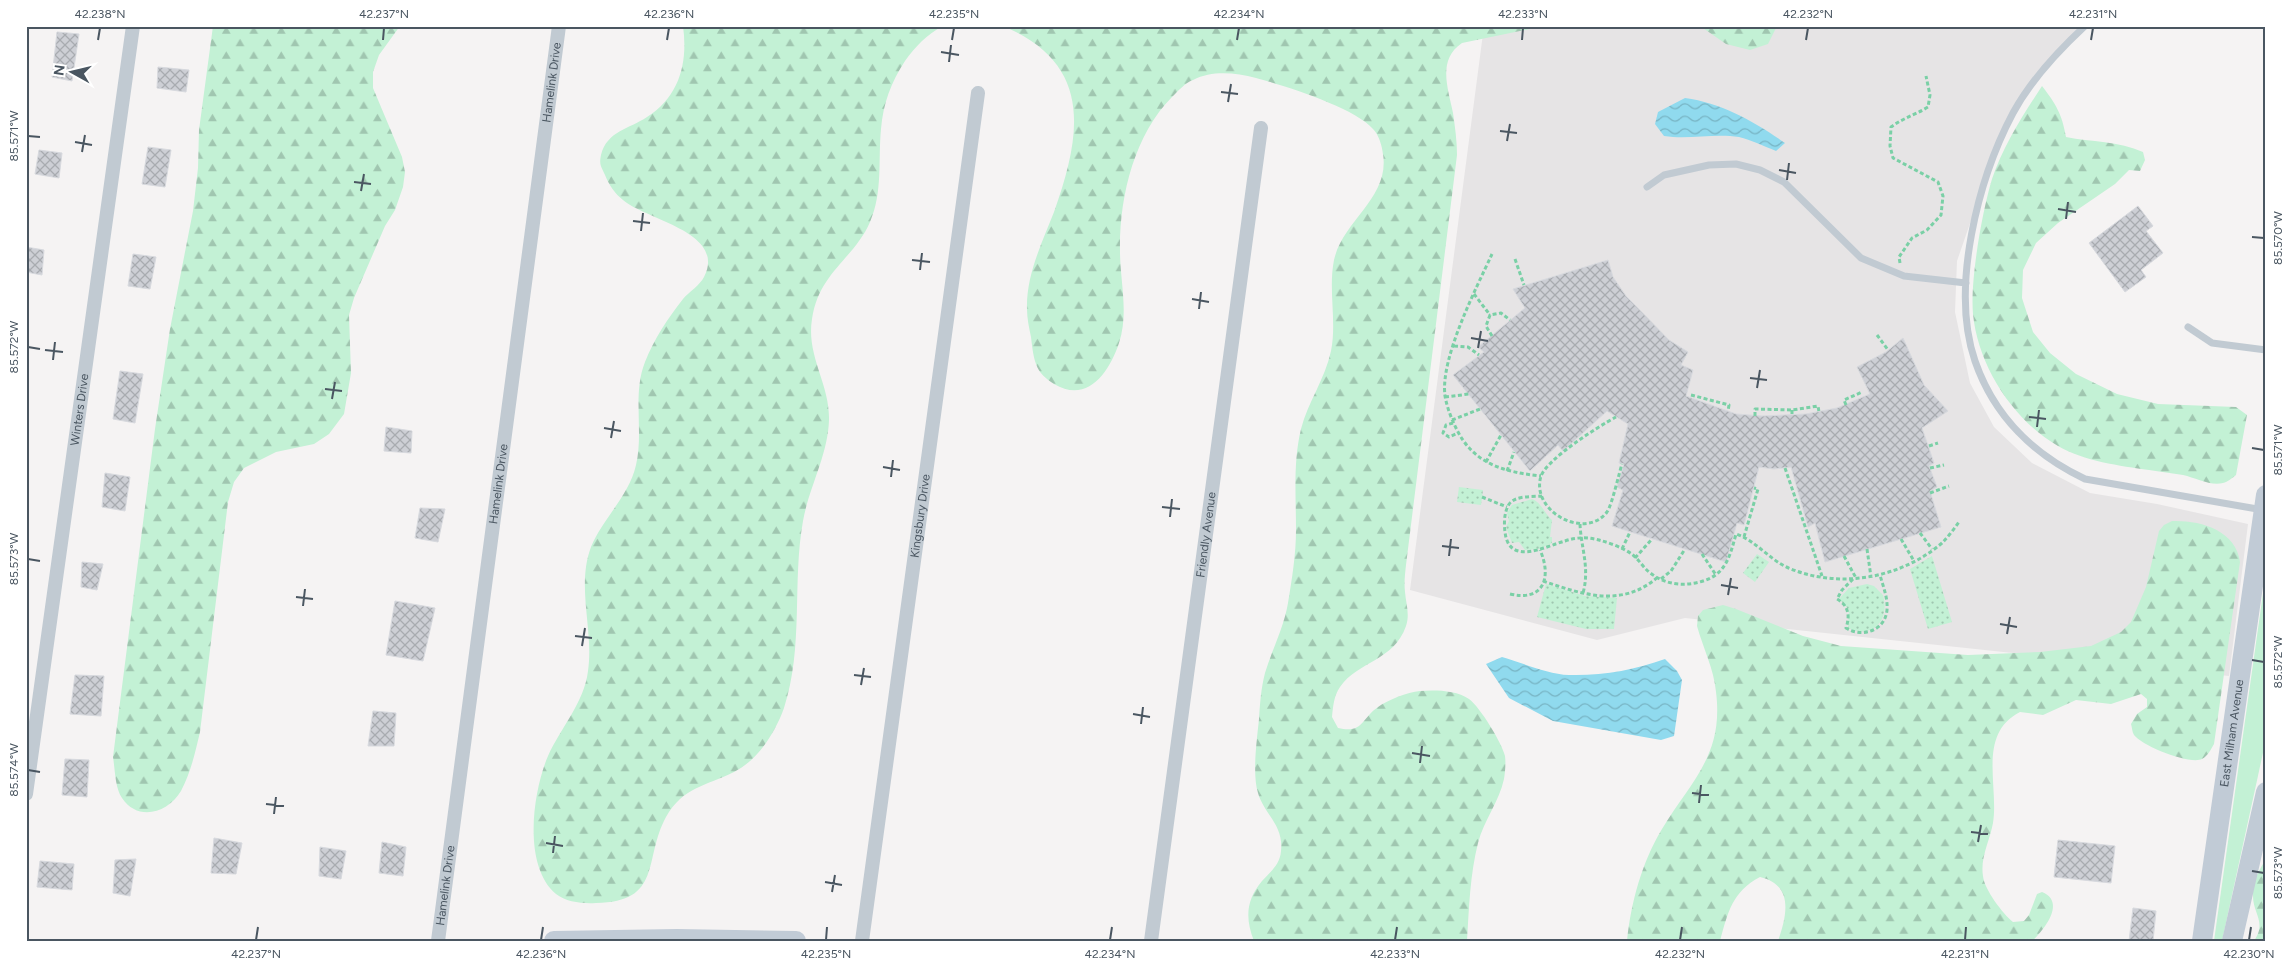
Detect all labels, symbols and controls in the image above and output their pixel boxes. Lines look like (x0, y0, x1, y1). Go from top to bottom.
text: 42.238°N (75, 7, 125, 21)
text: 42.237°N (359, 7, 409, 21)
text: 42.236°N (644, 7, 694, 21)
text: 42.235°N (929, 7, 979, 21)
text: 42.234°N (1213, 7, 1265, 21)
text: 42.233°N (1498, 7, 1548, 21)
text: 42.232°N (1783, 7, 1833, 21)
text: 42.231°N (2069, 7, 2117, 21)
street label: Hamelink Drive (539, 41, 564, 123)
north arrow (48, 48, 98, 98)
text: N (50, 64, 69, 77)
text: 85.571°W (7, 110, 21, 162)
text: 85.570°W (2271, 211, 2285, 265)
text: 85.572°W (7, 320, 21, 373)
street label: Winters Drive (68, 372, 92, 447)
text: 85.571°W (2271, 424, 2285, 476)
street label: Hamelink Drive (486, 443, 511, 525)
street label: Kingsbury Drive (907, 473, 933, 559)
street label: Friendly Avenue (1193, 491, 1219, 578)
text: 85.573°W (7, 532, 21, 585)
text: 85.572°W (2271, 635, 2285, 688)
street label: East Milham Avenue (2217, 678, 2247, 788)
text: 85.574°W (7, 743, 21, 797)
street label: Hamelink Drive (433, 844, 458, 926)
text: 85.573°W (2271, 846, 2285, 899)
text: 42.237°N (231, 947, 281, 961)
text: 42.236°N (516, 947, 566, 961)
text: 42.235°N (801, 947, 851, 961)
text: 42.234°N (1084, 947, 1136, 961)
text: 42.233°N (1370, 947, 1420, 961)
text: 42.232°N (1655, 947, 1705, 961)
text: 42.231°N (1941, 947, 1989, 961)
text: 42.230°N (2223, 947, 2275, 961)

